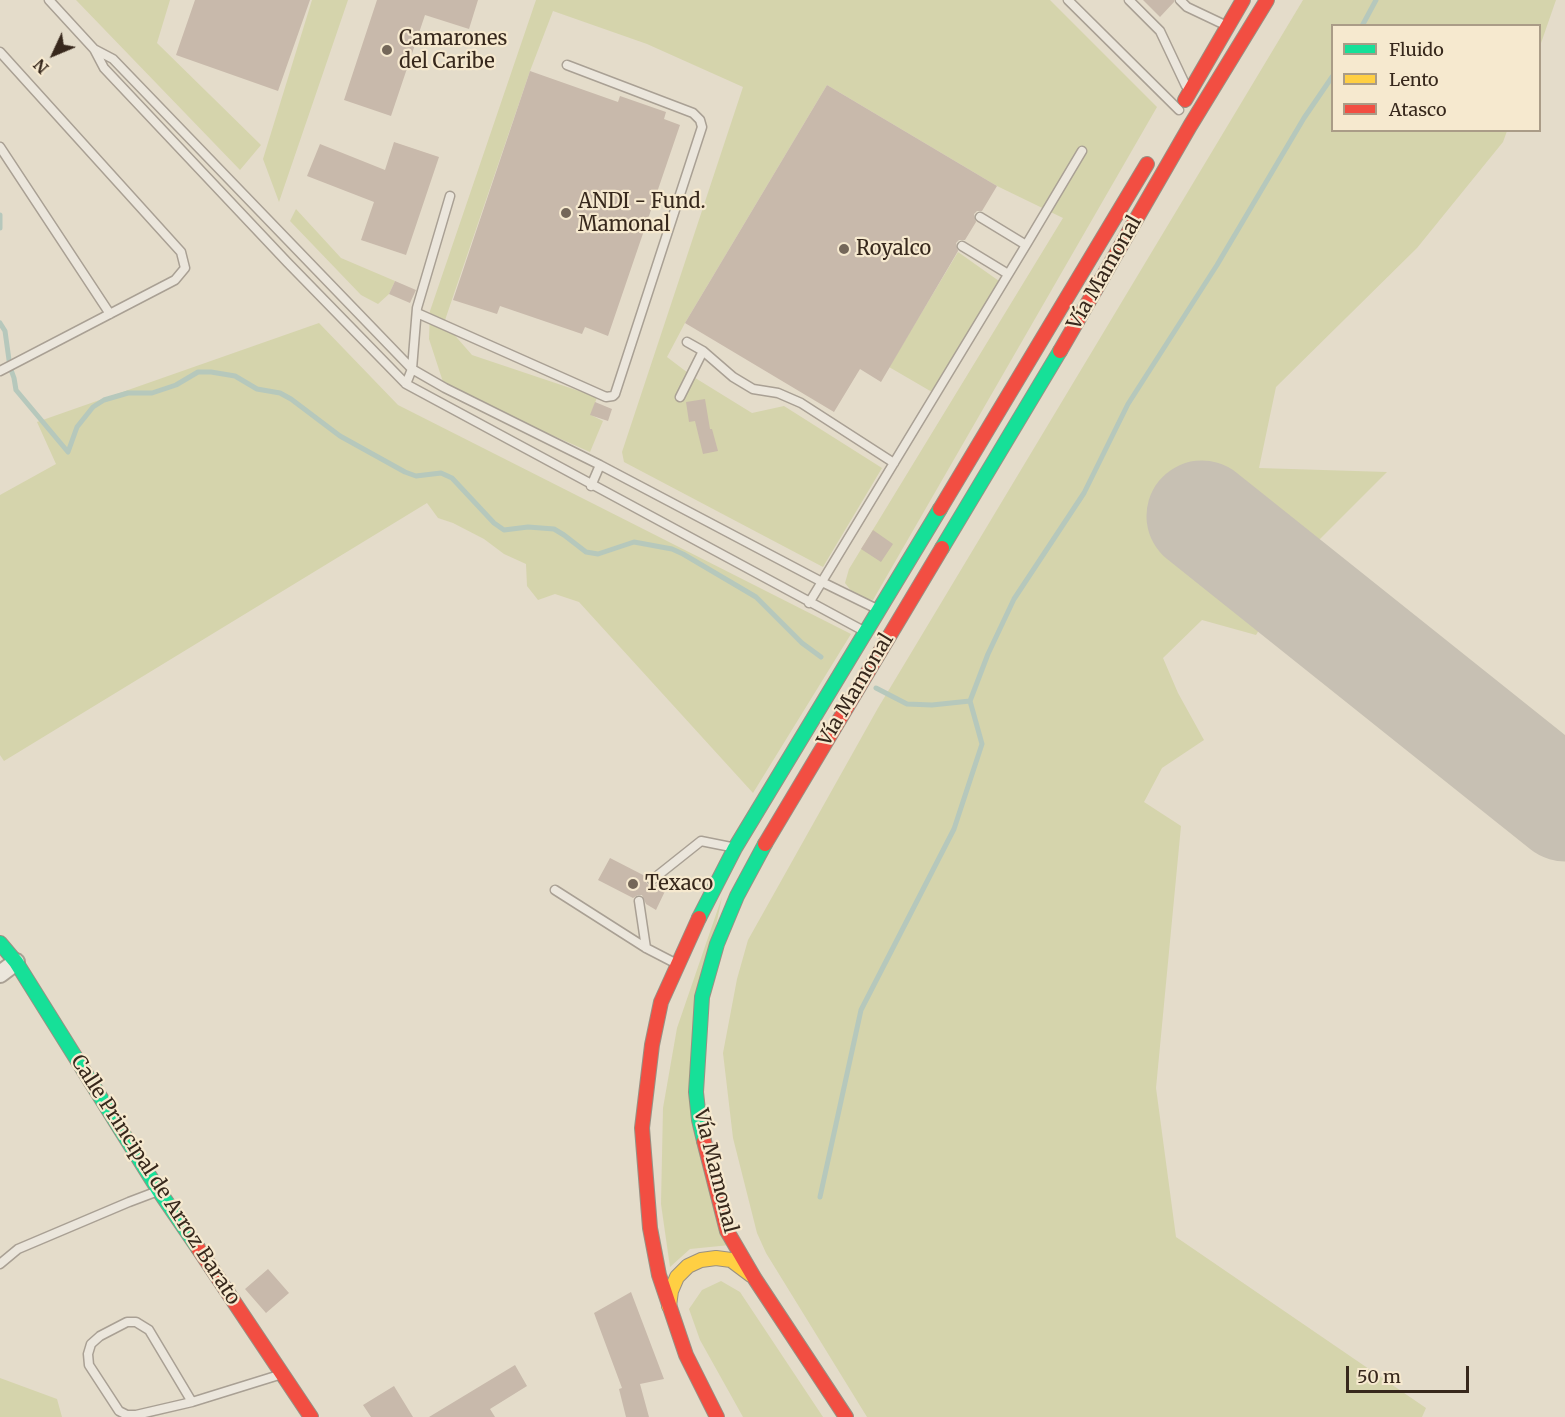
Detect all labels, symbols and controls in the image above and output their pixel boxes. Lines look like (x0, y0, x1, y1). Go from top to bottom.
north arrow (24, 24, 84, 84)
legend (1331, 24, 1541, 132)
place label: Camarones del Caribe (399, 27, 507, 74)
text: Fluido (1389, 38, 1444, 61)
marker: Camarones del Caribe (380, 43, 394, 57)
text: N (29, 55, 53, 78)
text: Lento (1389, 68, 1439, 91)
text: Atasco (1389, 98, 1447, 121)
place label: ANDI - Fund. Mamonal (578, 190, 706, 237)
marker: ANDI - Fund. Mamonal (559, 206, 573, 220)
street label: Vía Mamonal (1063, 212, 1147, 334)
place label: Royalco (856, 237, 931, 261)
marker: Royalco (837, 242, 851, 256)
street label: Vía Mamonal (813, 629, 899, 751)
place label: Texaco (645, 872, 713, 896)
marker: Texaco (626, 877, 640, 891)
street label: Calle Principal de Arroz Barato (65, 1051, 245, 1309)
street label: Vía Mamonal (688, 1106, 742, 1236)
scale bar (1349, 1354, 1472, 1392)
text: 50 m (1357, 1365, 1401, 1388)

